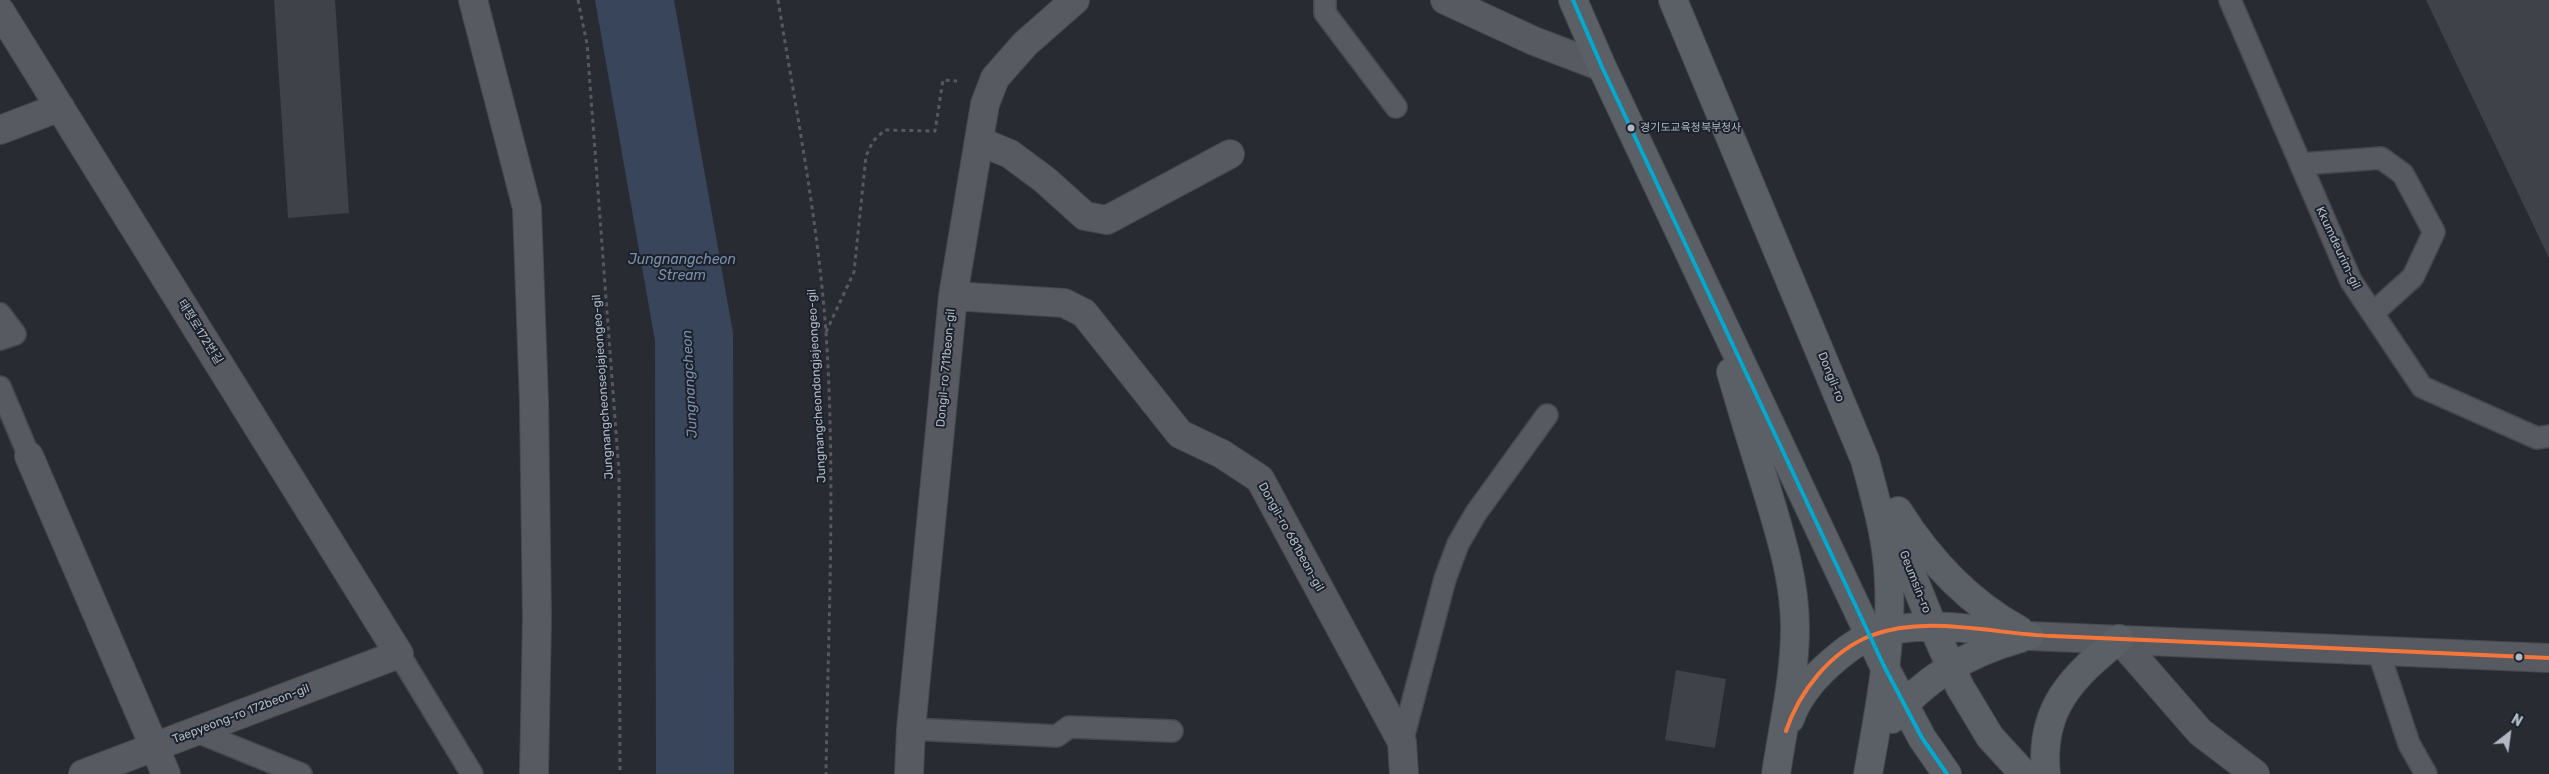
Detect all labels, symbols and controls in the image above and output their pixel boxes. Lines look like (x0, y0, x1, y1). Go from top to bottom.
place label: 경기도교육청북부청사 (1640, 121, 1741, 135)
marker: 경기도교육청북부청사 (1626, 123, 1636, 133)
street label: Kkumdeurim-gil (2313, 204, 2363, 292)
water label: Jungnangcheon Stream (628, 252, 736, 284)
street label: Jungnangcheondongjajeongeo-gil (805, 289, 829, 483)
street label: Jungnangcheonseojajeongeo-gil (589, 294, 617, 480)
street label: 태평로172번길 (174, 297, 226, 367)
street label: Dongil-ro 711beon-gil (934, 308, 958, 428)
water label: Jungnangcheon (679, 330, 701, 438)
street label: Dongil-ro (1814, 350, 1848, 404)
street label: Dongil-ro 681beon-gil (1255, 480, 1327, 594)
street label: Geumsin-ro (1896, 549, 1934, 615)
unlabelled marker (2514, 652, 2524, 662)
street label: Taepyeong-ro 172beon-gil (170, 681, 312, 747)
north arrow (2484, 709, 2534, 759)
text: N (2508, 711, 2525, 730)

